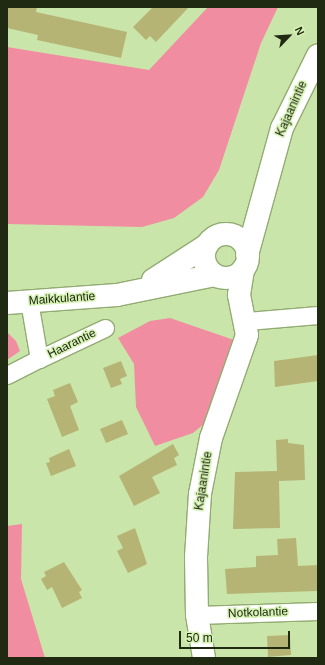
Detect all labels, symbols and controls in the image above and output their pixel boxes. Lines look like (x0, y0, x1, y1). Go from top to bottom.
north arrow (269, 16, 309, 56)
text: N (293, 25, 307, 37)
street label: Kajaanintie (273, 79, 311, 139)
street label: Maikkulantie (28, 289, 96, 309)
street label: Haarantie (45, 326, 99, 362)
street label: Kajaanintie (192, 451, 216, 511)
street label: Notkolantie (228, 605, 288, 621)
scale bar (181, 623, 292, 649)
text: 50 m (186, 631, 213, 645)

